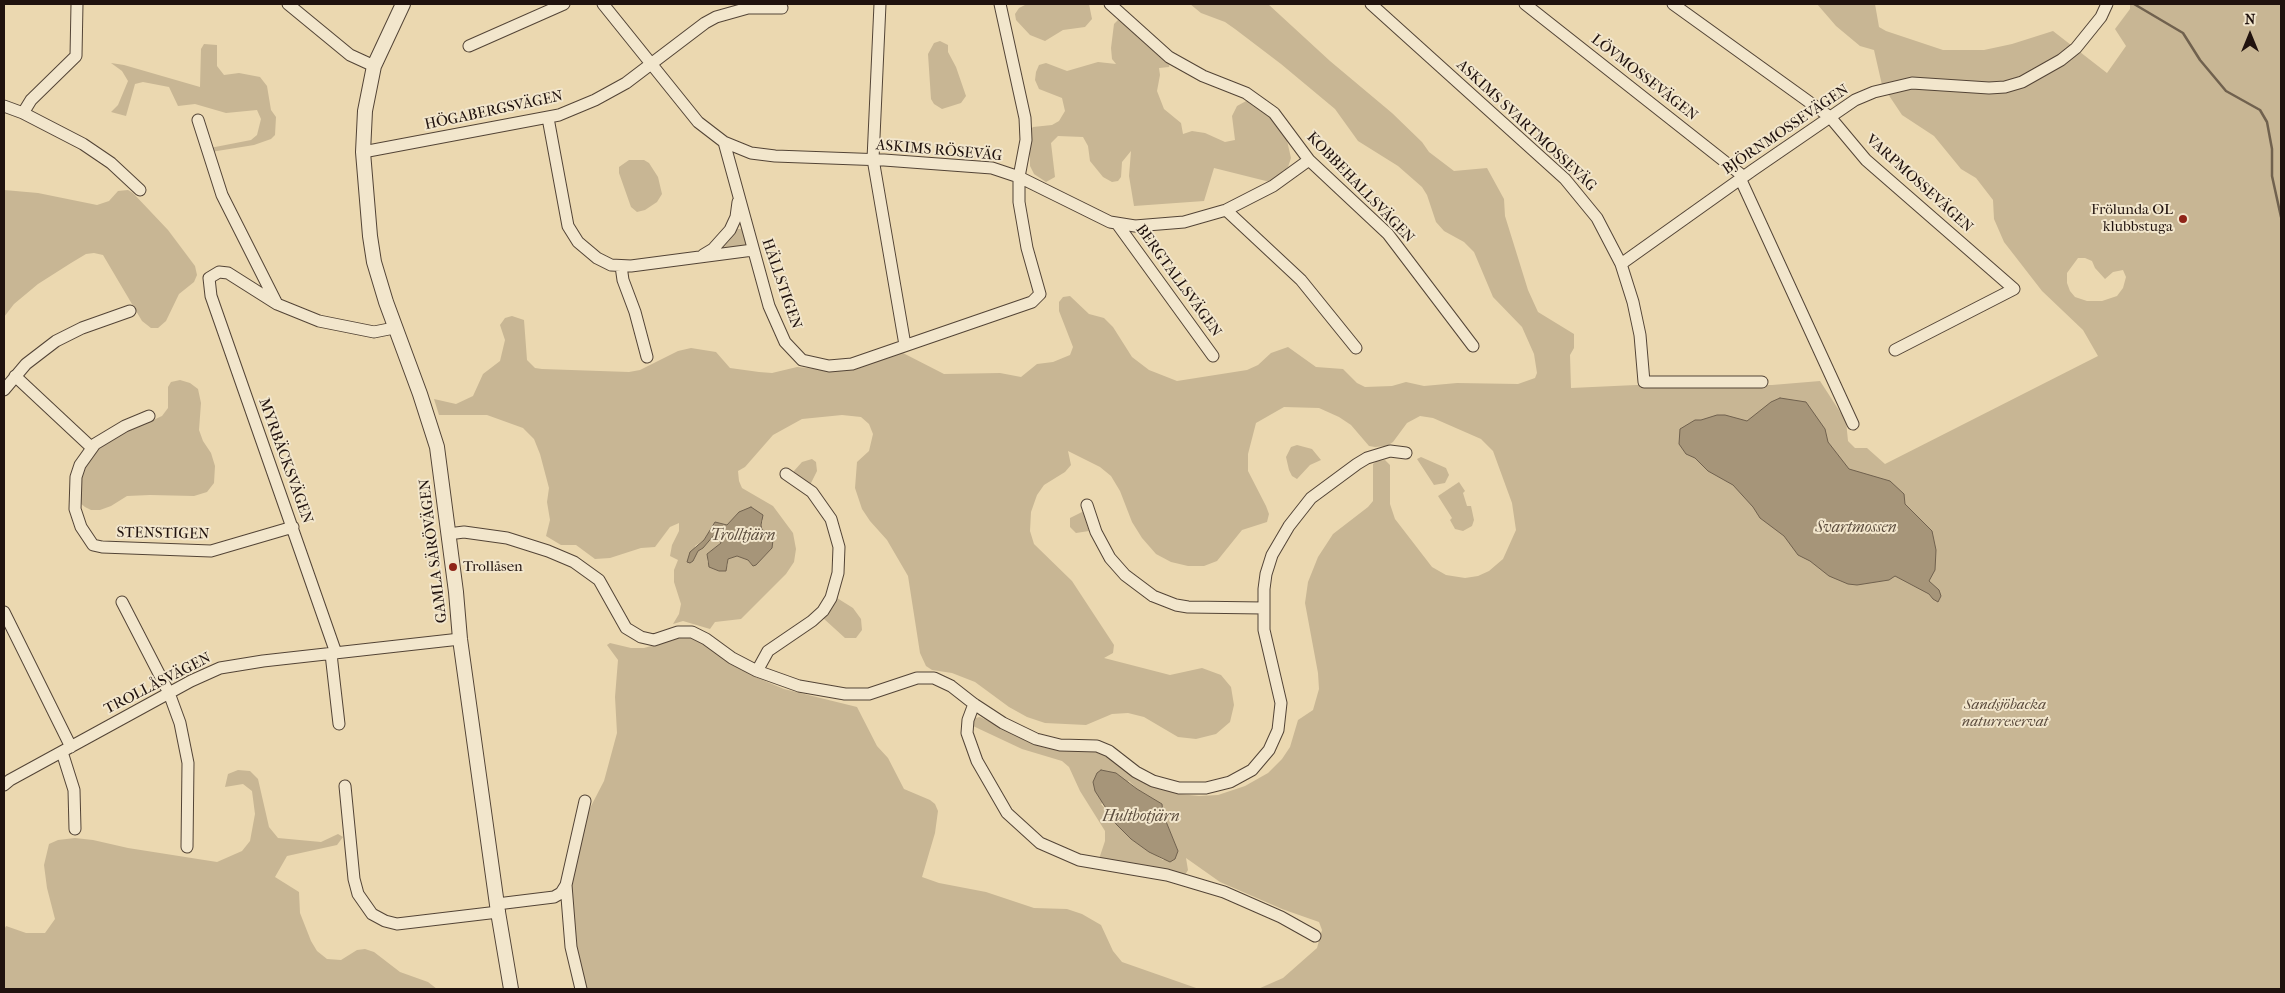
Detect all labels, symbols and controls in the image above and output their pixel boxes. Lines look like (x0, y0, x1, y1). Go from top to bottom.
north arrow (2225, 10, 2275, 60)
text: N (2245, 11, 2255, 28)
street label: LÖVMOSSEVÄGEN (1587, 31, 1701, 125)
street label: ASKIMS SVARTMOSSEVÄG (1452, 56, 1600, 196)
street label: BJÖRNMOSSEVÄGEN (1719, 81, 1853, 179)
street label: HÖGABERGSVÄGEN (423, 88, 565, 134)
street label: KOBBEHALLSVÄGEN (1302, 129, 1418, 247)
street label: VARPMOSSEVÄGEN (1862, 131, 1976, 237)
street label: ASKIMS RÖSEVÄG (875, 136, 1003, 166)
place label: Frölunda OL klubbstuga (2091, 201, 2173, 236)
marker: Frölunda OL klubbstuga (2177, 213, 2189, 225)
street label: BERGTALLSVÄGEN (1131, 221, 1225, 341)
street label: HÄLLSTIGEN (757, 236, 805, 332)
street label: MYRBÄCKSVÄGEN (254, 396, 316, 526)
street label: GAMLA SÄRÖVÄGEN (416, 478, 452, 624)
water label: Svartmossen (1815, 518, 1897, 538)
street label: STENSTIGEN (116, 524, 210, 544)
water label: Trolltjärn (711, 526, 775, 546)
place label: Trollåsen (463, 558, 523, 576)
marker: Trollåsen (447, 561, 459, 573)
street label: TROLLÅSVÄGEN (102, 649, 214, 719)
park label: Sandsjöbacka naturreservat (1962, 696, 2048, 731)
water label: Hultbotjärn (1102, 807, 1180, 827)

